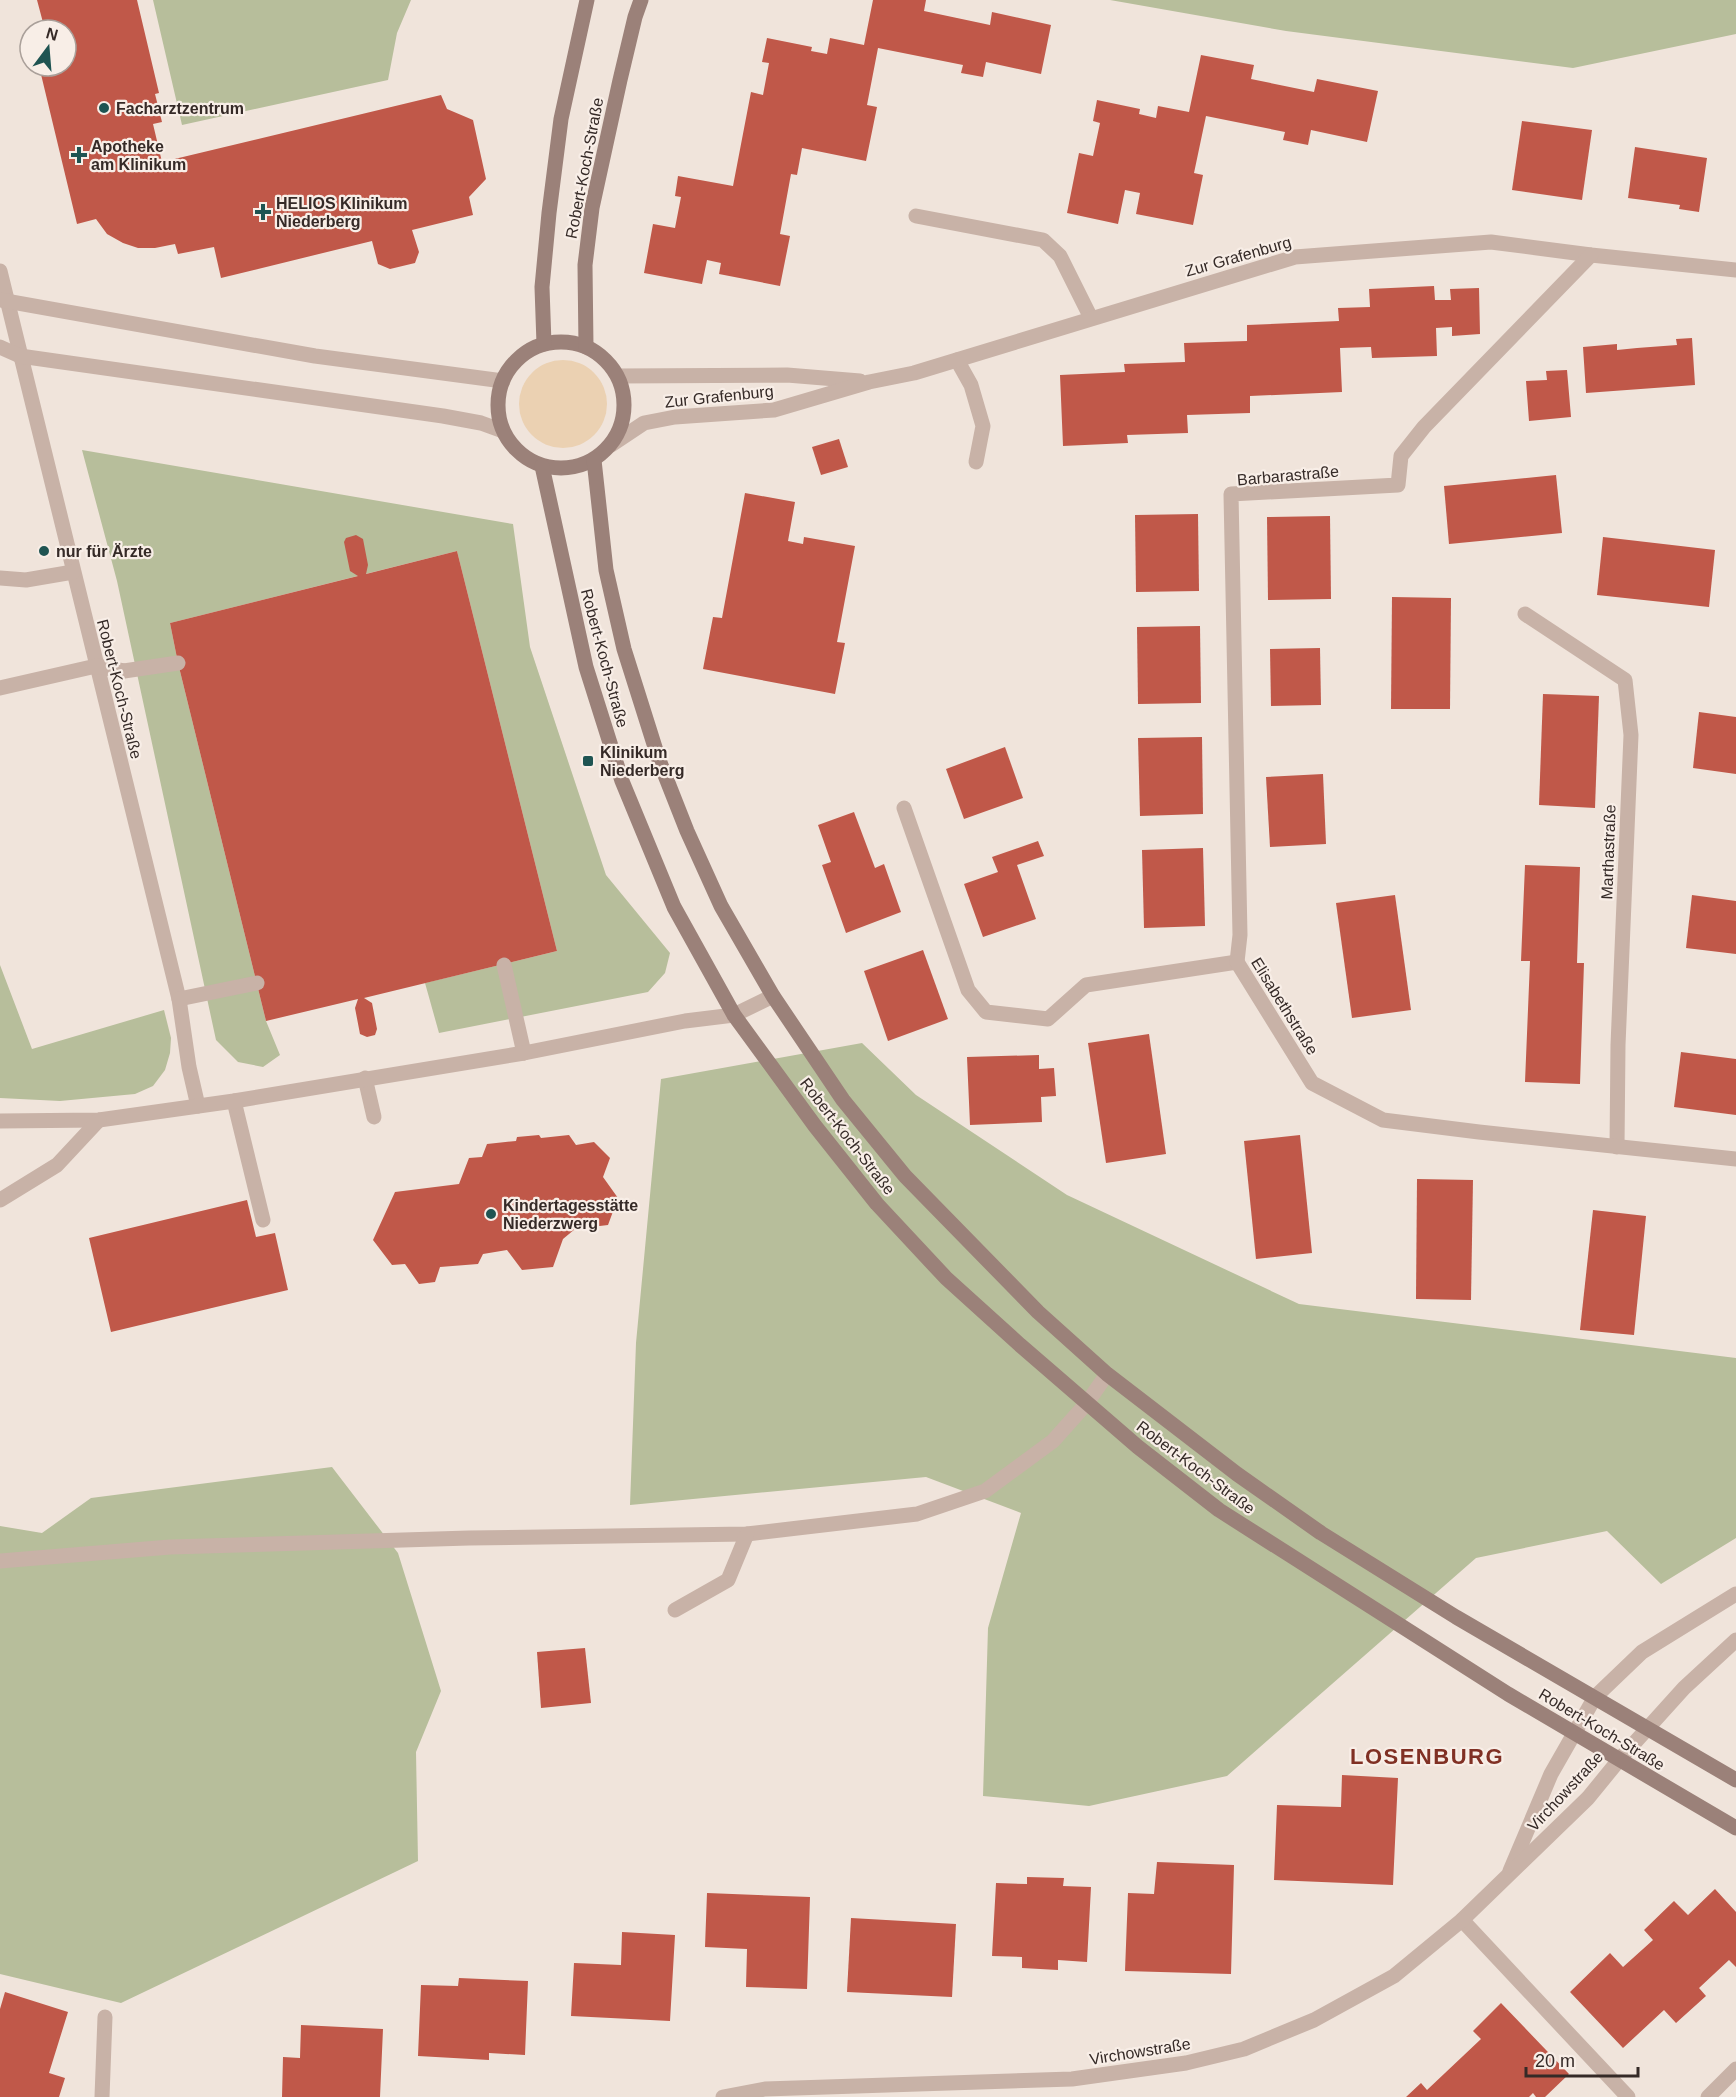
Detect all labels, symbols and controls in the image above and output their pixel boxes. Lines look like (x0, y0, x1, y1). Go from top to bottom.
north arrow (18, 18, 78, 78)
text: N (44, 24, 60, 44)
street label: Robert-Koch-Straße (562, 96, 607, 240)
place label: Facharztzentrum (116, 100, 244, 117)
marker: Facharztzentrum (97, 101, 111, 115)
place label: Apotheke am Klinikum (91, 138, 186, 173)
marker: Apotheke am Klinikum (72, 148, 86, 162)
place label: HELIOS Klinikum Niederberg (276, 195, 408, 230)
marker: HELIOS Klinikum Niederberg (254, 203, 272, 221)
street label: Zur Grafenburg (1183, 233, 1293, 280)
street label: Zur Grafenburg (664, 382, 774, 411)
street label: Barbarastraße (1236, 463, 1340, 488)
place label: nur für Ärzte (56, 543, 152, 560)
marker: nur für Ärzte (37, 544, 51, 558)
street label: Robert-Koch-Straße (578, 587, 631, 730)
street label: Robert-Koch-Straße (94, 618, 145, 761)
place label: Klinikum Niederberg (600, 744, 684, 779)
marker: Klinikum Niederberg (581, 754, 595, 768)
street label: Marthastraße (1598, 804, 1619, 900)
street label: Elisabethstraße (1248, 955, 1321, 1058)
street label: Robert-Koch-Straße (797, 1075, 898, 1198)
place label: Kindertagesstätte Niederzwerg (503, 1197, 638, 1232)
marker: Kindertagesstätte Niederzwerg (484, 1207, 498, 1221)
street label: Robert-Koch-Straße (1133, 1418, 1258, 1517)
street label: Robert-Koch-Straße (1536, 1685, 1668, 1774)
district label: LOSENBURG (1350, 1744, 1504, 1769)
street label: Virchowstraße (1524, 1748, 1606, 1834)
street label: Virchowstraße (1088, 2035, 1192, 2068)
scale bar (1526, 2040, 1638, 2078)
text: 20 m (1535, 2051, 1575, 2071)

